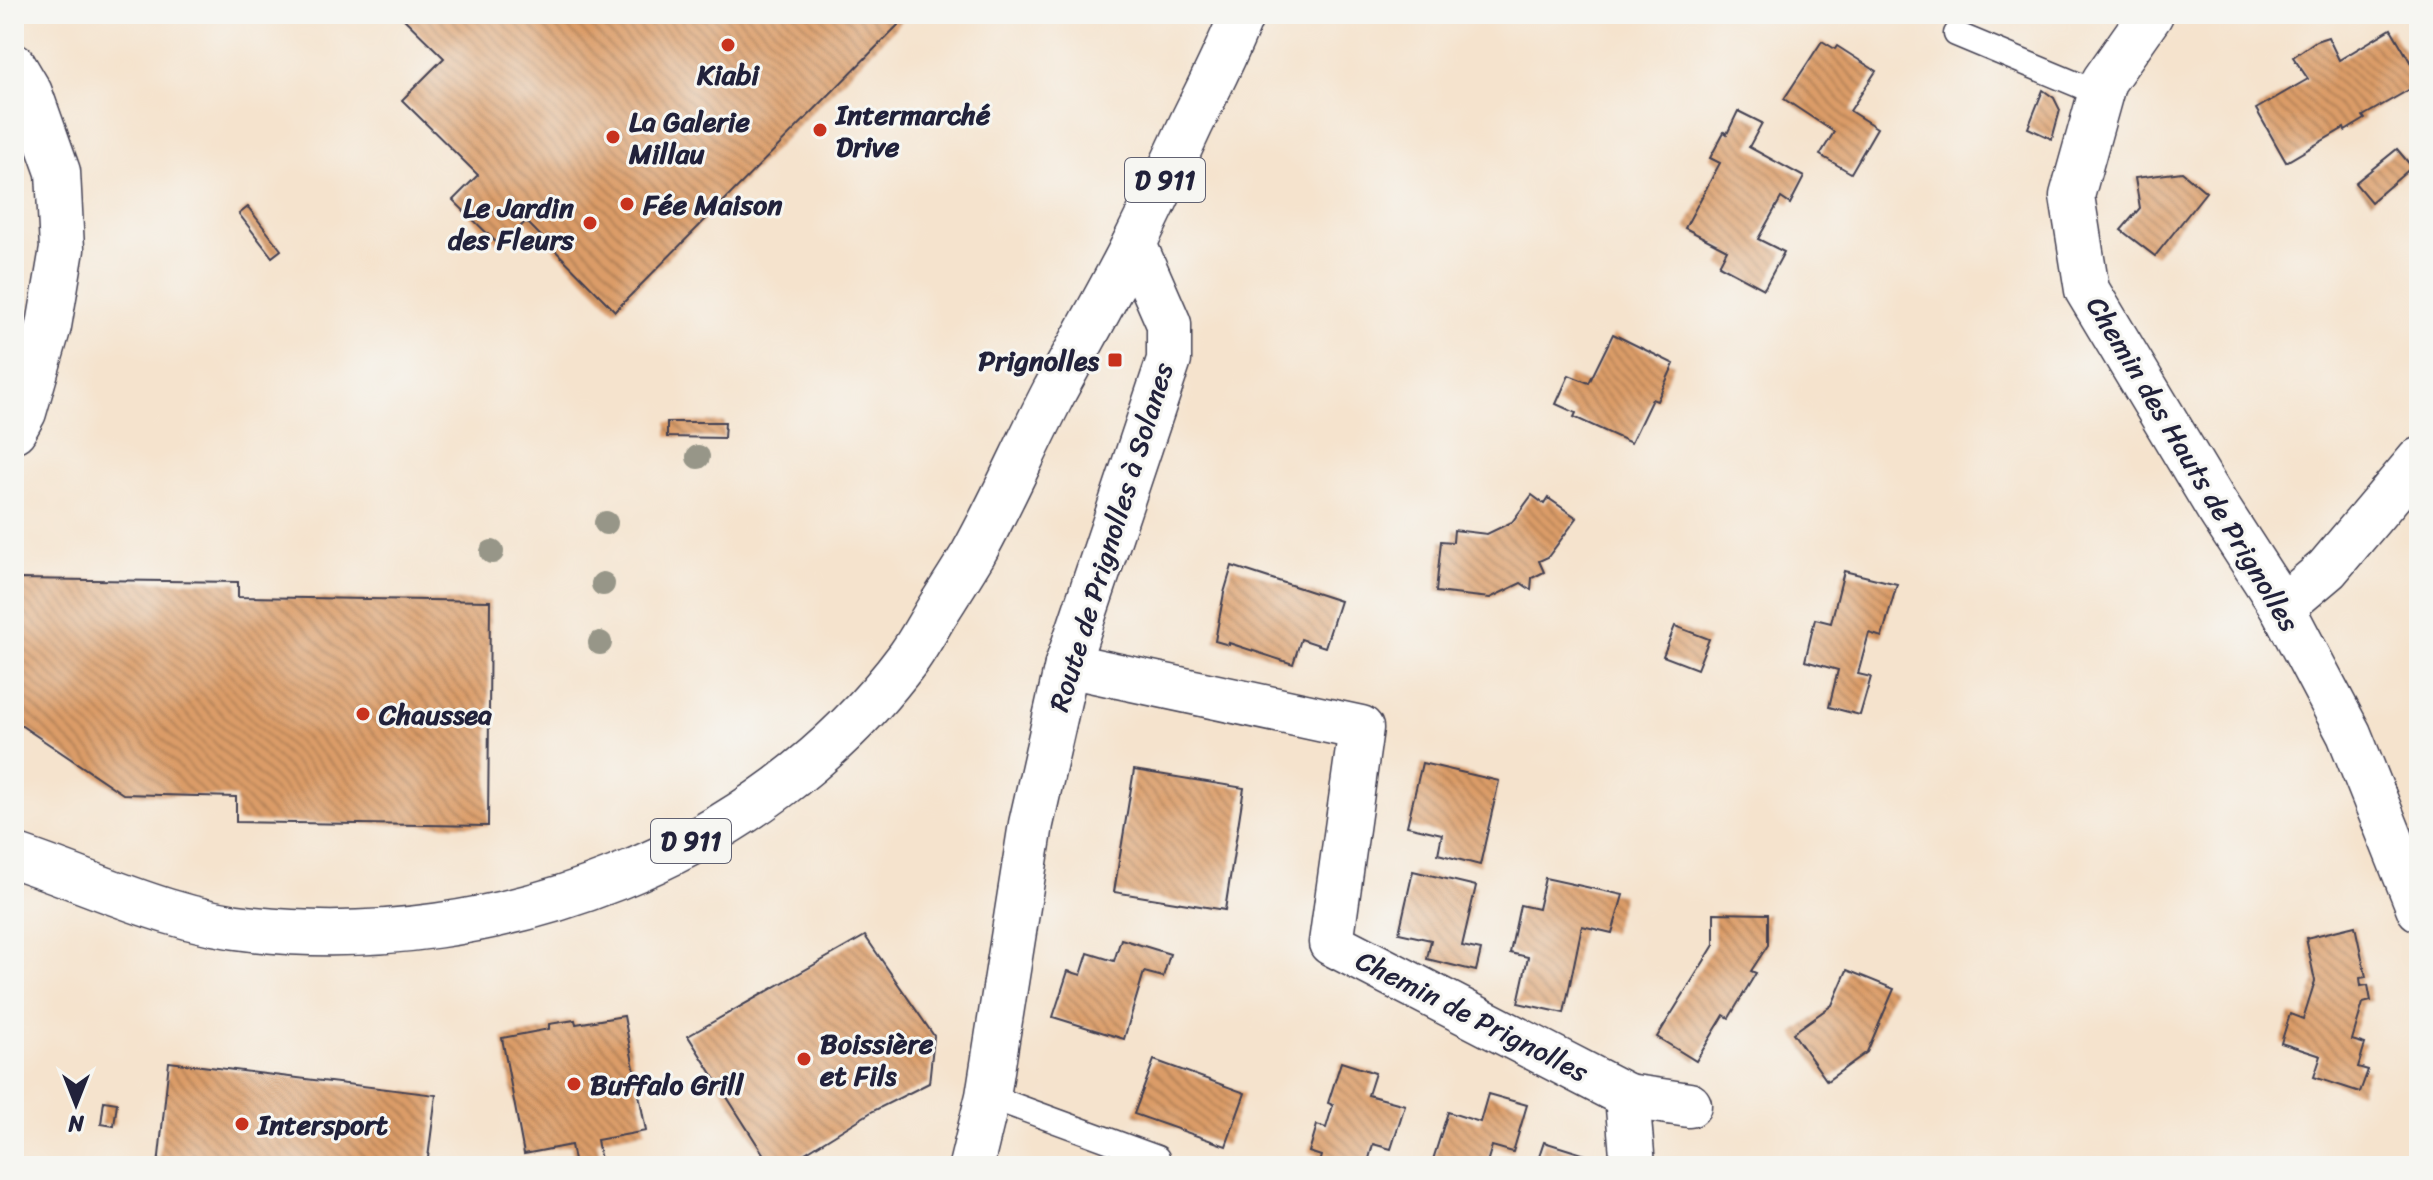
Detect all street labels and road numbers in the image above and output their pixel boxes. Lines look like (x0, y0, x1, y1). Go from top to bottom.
road number: D 911 (1125, 158, 1205, 202)
street label: Chemin des Hauts de Prignolles (2073, 287, 2313, 642)
street label: Route de Prignolles à Solanes (1035, 356, 1188, 718)
road number: D 911 (651, 819, 731, 863)
street label: Chemin de Prignolles (1347, 936, 1597, 1096)

